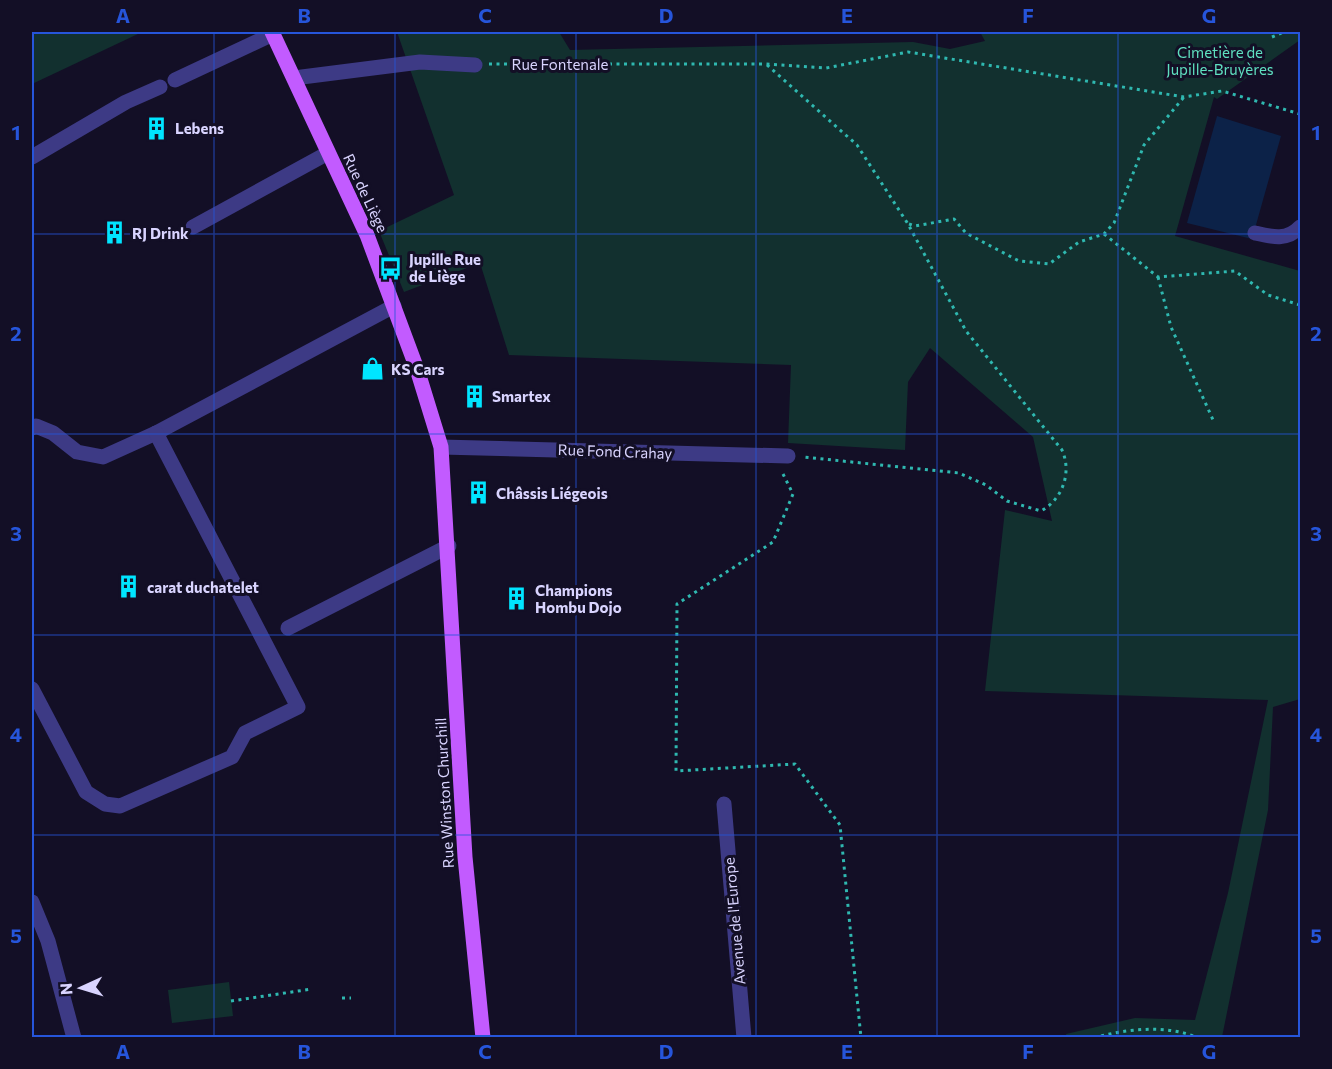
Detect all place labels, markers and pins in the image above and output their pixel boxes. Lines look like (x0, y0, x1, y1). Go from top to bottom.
building icon: Lebens (144, 115, 170, 141)
place label: Lebens (175, 119, 224, 137)
building icon: RJ Drink (101, 220, 127, 246)
place label: RJ Drink (132, 224, 189, 242)
place label: Jupille Rue de Liège (409, 250, 481, 285)
bus stop icon: Jupille Rue de Liège (378, 255, 404, 281)
shop icon: KS Cars (360, 356, 386, 382)
place label: KS Cars (391, 360, 444, 378)
building icon: Smartex (461, 383, 487, 409)
place label: Smartex (492, 387, 551, 405)
building icon: Châssis Liégeois (465, 480, 491, 506)
place label: Châssis Liégeois (496, 484, 608, 502)
building icon: carat duchatelet (116, 574, 142, 600)
place label: carat duchatelet (147, 578, 259, 596)
place label: Champions Hombu Dojo (535, 581, 622, 616)
building icon: Champions Hombu Dojo (504, 586, 530, 612)

